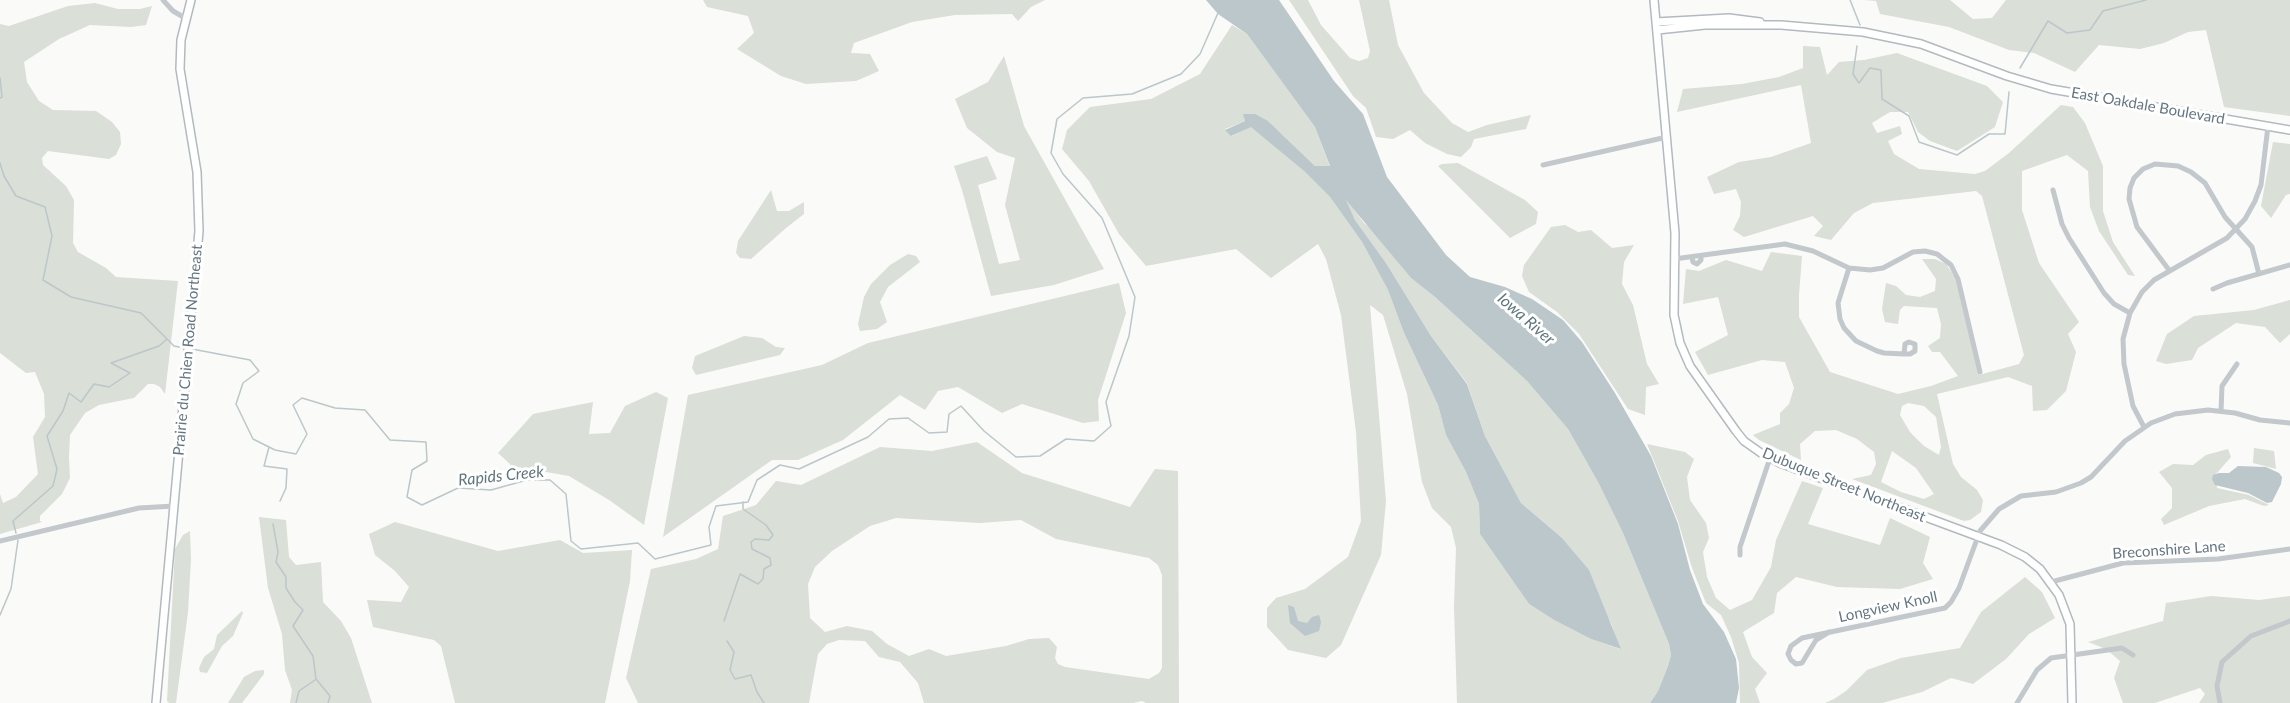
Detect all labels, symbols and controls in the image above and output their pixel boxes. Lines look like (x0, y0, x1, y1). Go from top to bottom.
street label: East Oakdale Boulevard (2070, 84, 2226, 128)
street label: Prairie du Chien Road Northeast (170, 244, 206, 456)
water label: Iowa River (1494, 289, 1558, 349)
street label: Dubuque Street Northeast (1760, 444, 1928, 526)
water label: Rapids Creek (457, 462, 545, 490)
street label: Breconshire Lane (2112, 537, 2226, 563)
street label: Longview Knoll (1837, 588, 1939, 626)

